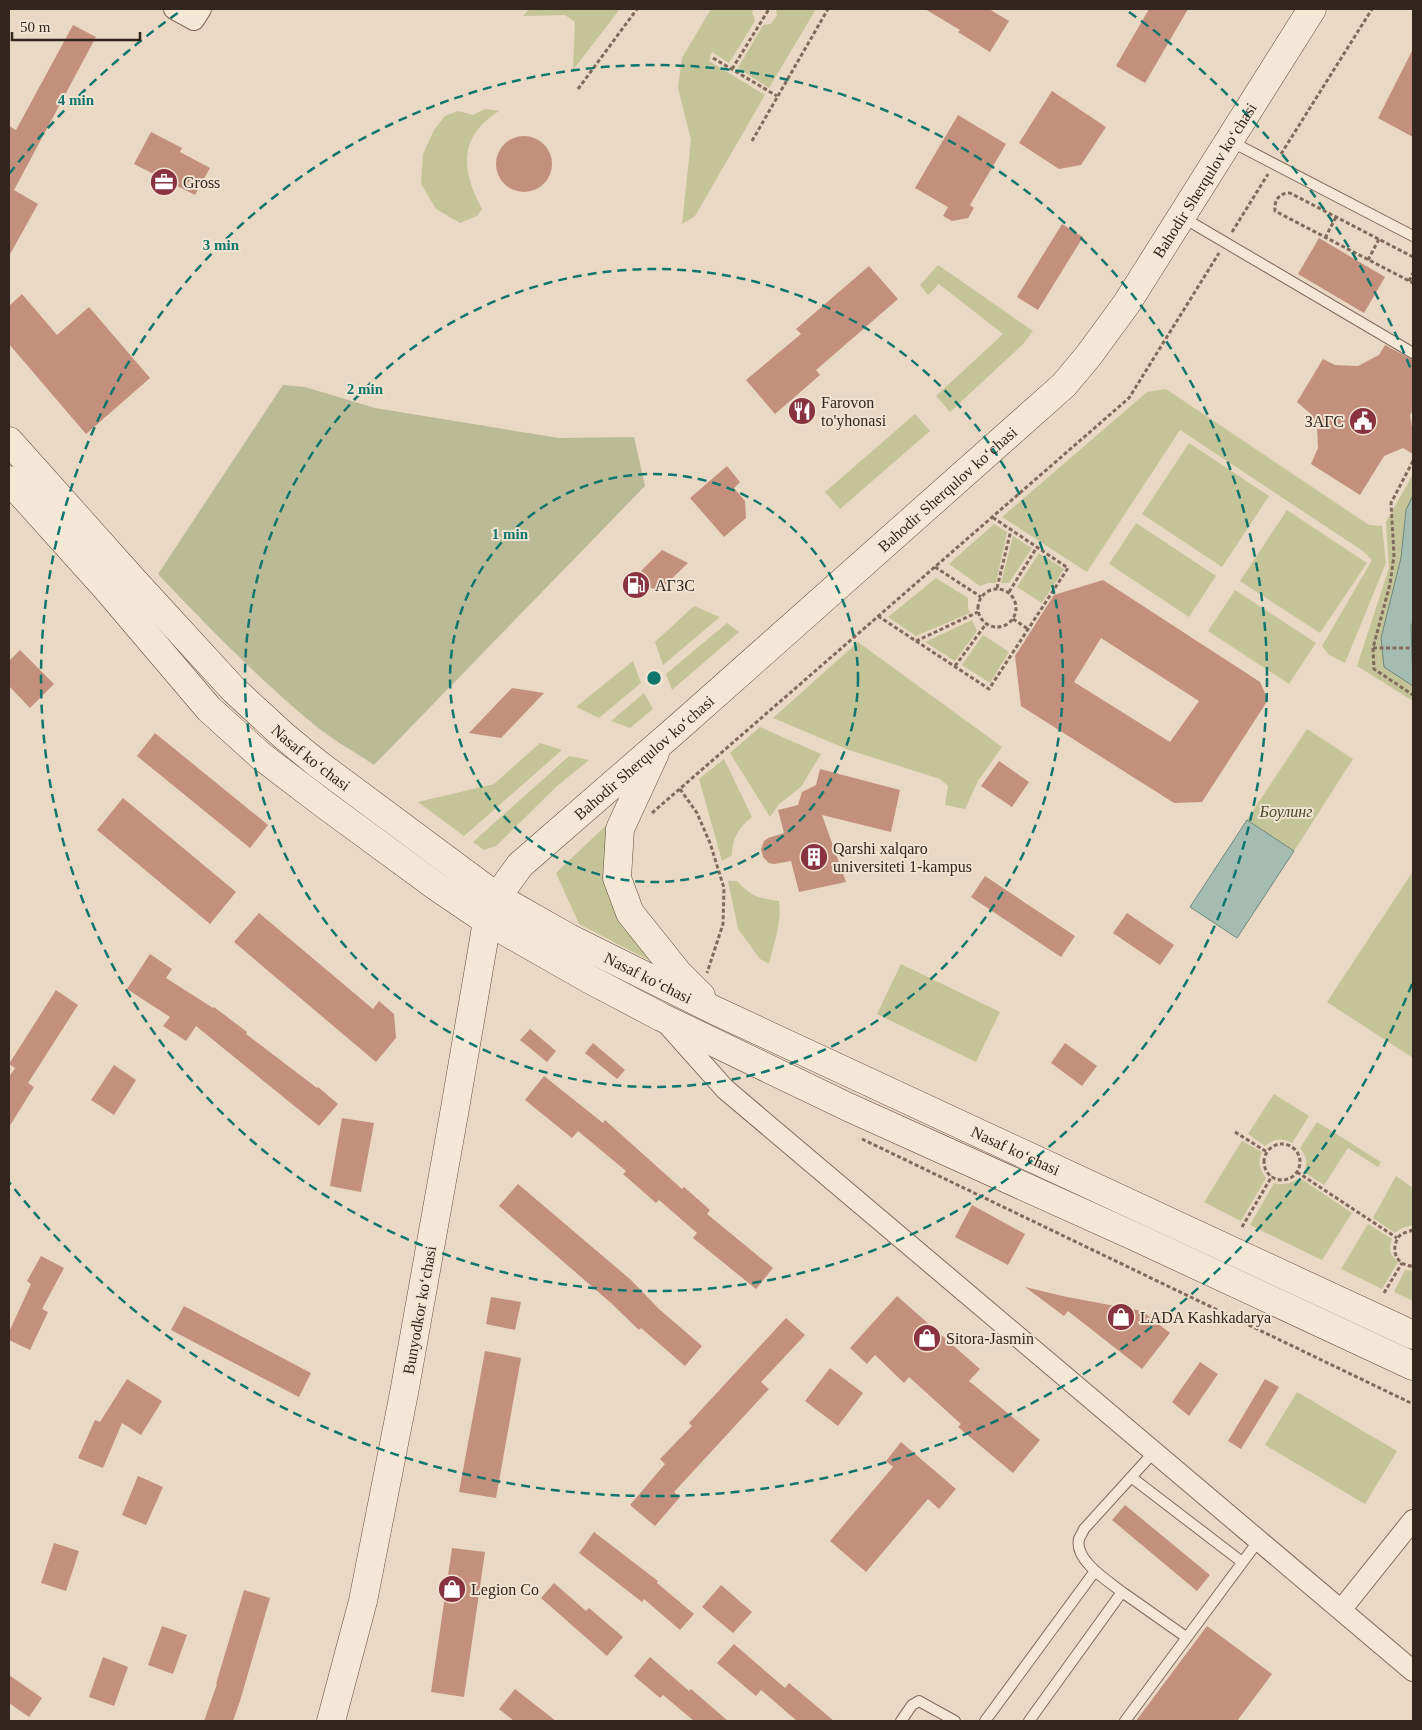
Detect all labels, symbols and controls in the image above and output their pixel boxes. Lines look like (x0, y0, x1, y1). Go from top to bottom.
scale bar (12, 10, 140, 42)
text: 50 m (20, 19, 51, 35)
text: 4 min (58, 92, 95, 108)
street label: Bahodir Sherqulov ko‘chasi (1150, 99, 1260, 261)
office icon: Gross (149, 167, 179, 197)
place label: Gross (183, 174, 220, 191)
text: 3 min (203, 237, 240, 253)
text: 2 min (347, 381, 384, 397)
place label: Farovon to'yhonasi (821, 394, 887, 430)
restaurant icon: Farovon to'yhonasi (787, 396, 817, 426)
public building icon: ЗАГС (1348, 406, 1378, 436)
place label: ЗАГС (1305, 413, 1344, 430)
street label: Bahodir Sherqulov ko‘chasi (875, 423, 1021, 555)
text: 1 min (492, 526, 529, 542)
fuel station icon: АГЗС (621, 570, 651, 600)
place label: АГЗС (655, 577, 695, 594)
centre of rings (645, 669, 663, 687)
street label: Bahodir Sherqulov ko‘chasi (571, 692, 718, 823)
street label: Nasaf ko‘chasi (268, 721, 354, 794)
park label: Боулинг (1259, 803, 1312, 821)
place label: Qarshi xalqaro universiteti 1-kampus (833, 840, 972, 876)
building icon: Qarshi xalqaro universiteti 1-kampus (799, 842, 829, 872)
street label: Nasaf ko‘chasi (602, 949, 695, 1007)
street label: Nasaf ko‘chasi (969, 1123, 1063, 1179)
street label: Bunyodkor koʻchasi (400, 1244, 440, 1376)
shop icon: LADA Kashkadarya (1106, 1302, 1136, 1332)
place label: LADA Kashkadarya (1140, 1309, 1271, 1327)
shop icon: Sitora-Jasmin (912, 1323, 942, 1353)
place label: Sitora-Jasmin (946, 1330, 1034, 1347)
shop icon: Legion Co (437, 1574, 467, 1604)
place label: Legion Co (471, 1581, 539, 1599)

